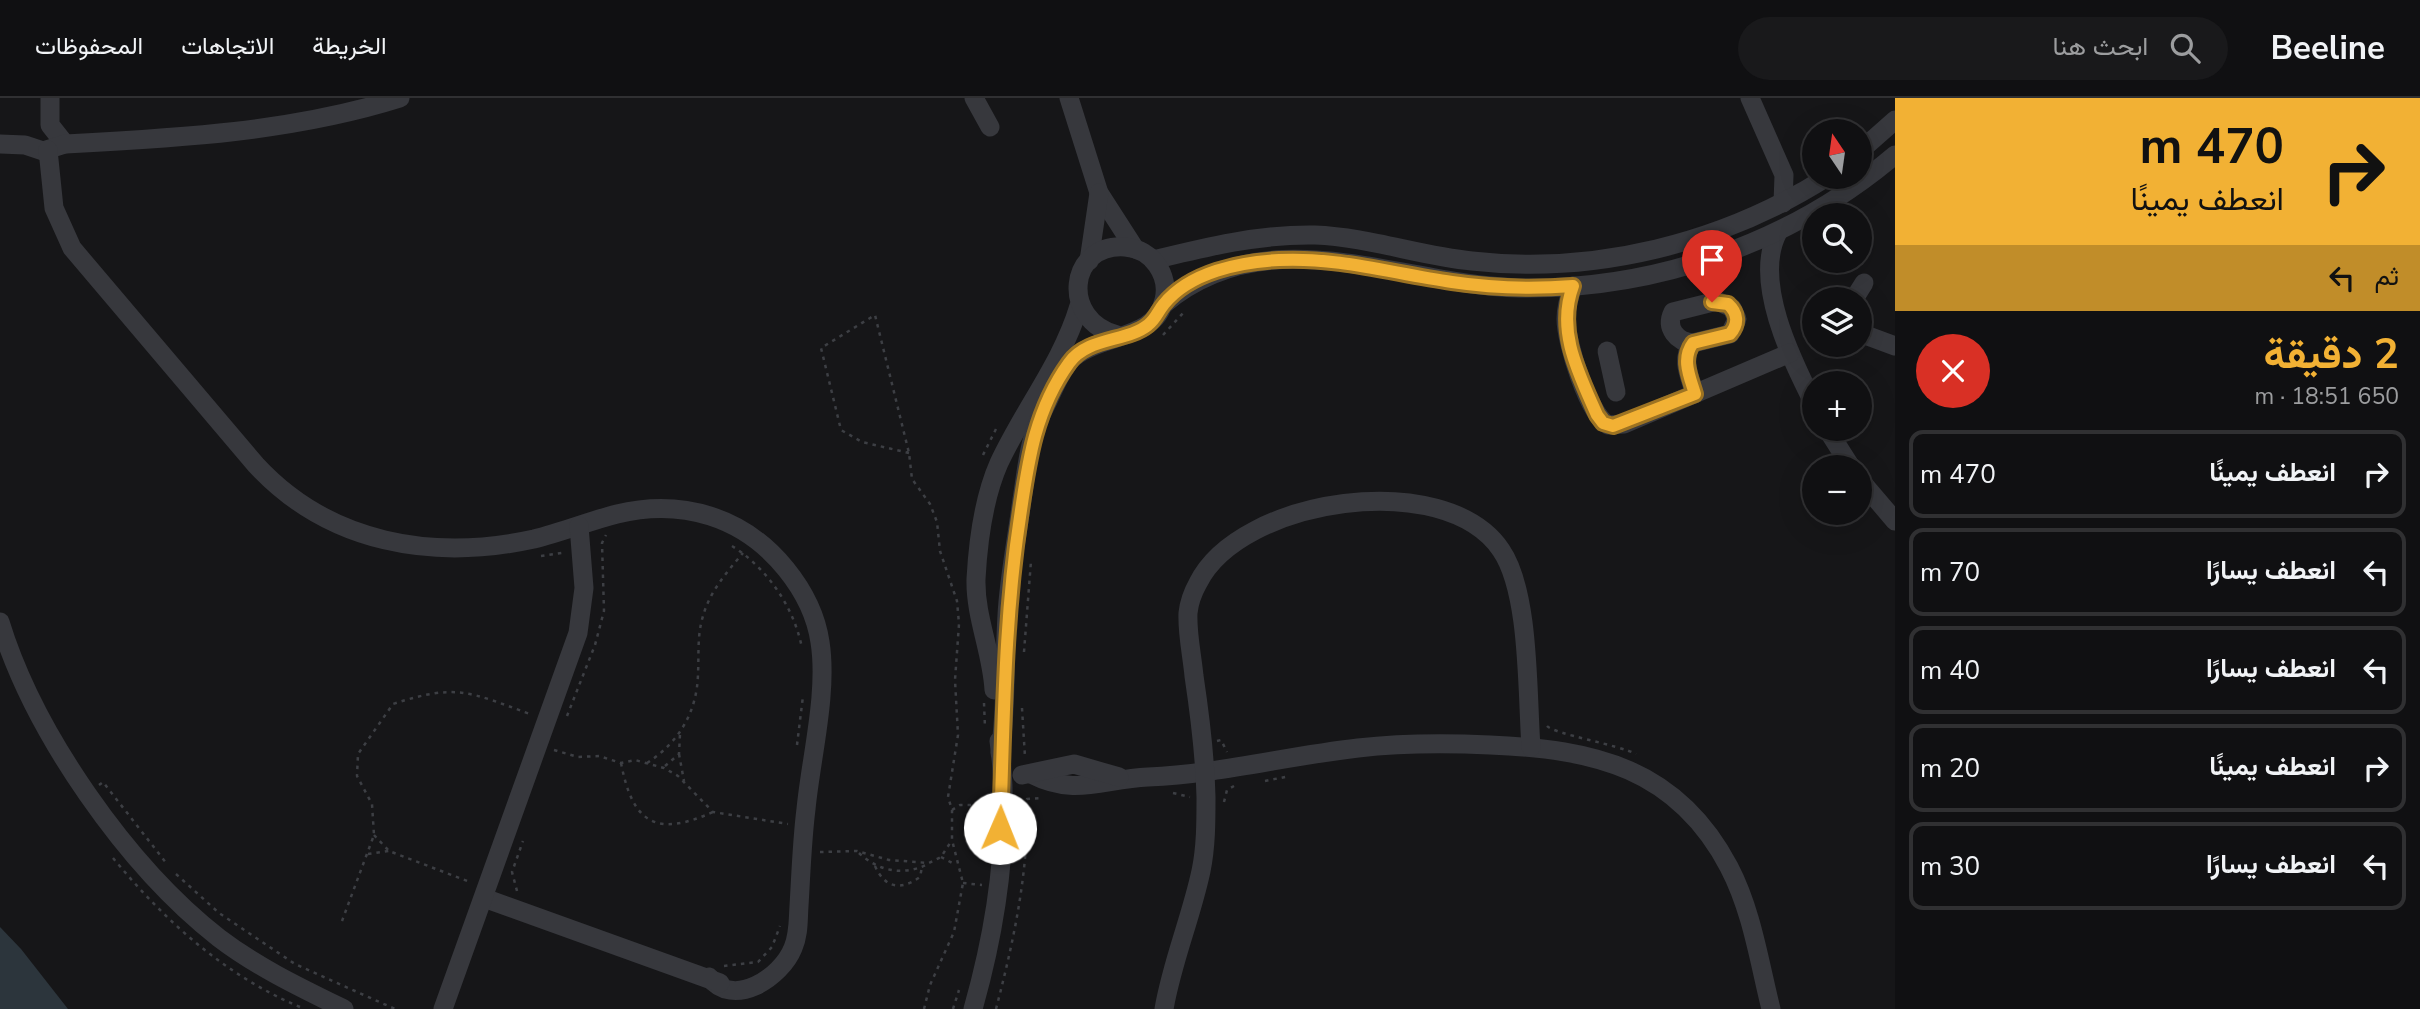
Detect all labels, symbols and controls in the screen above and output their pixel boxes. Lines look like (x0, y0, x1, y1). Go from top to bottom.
search box (1738, 17, 2228, 80)
text: Beeline (2270, 26, 2385, 71)
text: ابحث هنا (2052, 29, 2148, 64)
icon: search (2166, 29, 2204, 67)
text: المحفوظات (35, 30, 143, 62)
text: الاتجاهات (181, 30, 274, 62)
text: الخريطة (312, 30, 387, 62)
text: 470 m (2140, 113, 2284, 180)
north arrow (1802, 119, 1872, 189)
map controls (1802, 119, 1872, 525)
icon: right (2308, 126, 2399, 217)
text: انعطف يمينًا (2131, 178, 2284, 221)
button: search (1802, 203, 1872, 273)
pin (1682, 230, 1742, 302)
icon: arrive (1693, 241, 1731, 279)
icon: left (2323, 259, 2361, 297)
text: ثم (2375, 259, 2399, 294)
button: layers (1802, 287, 1872, 357)
text: 2 دقيقة (2263, 326, 2399, 383)
button: close (1916, 334, 1990, 408)
button: + (1802, 371, 1872, 441)
text: 650 m · 18:51 (2254, 381, 2399, 412)
button: − (1802, 455, 1872, 525)
text: انعطف يمينًا (2209, 455, 2336, 490)
icon: right (2357, 455, 2395, 493)
text: 470 m (1920, 457, 1996, 492)
text: انعطف يسارًا (2206, 553, 2336, 588)
icon: left (2357, 553, 2395, 591)
text: 70 m (1920, 555, 1980, 590)
text: انعطف يسارًا (2206, 651, 2336, 686)
icon: left (2357, 651, 2395, 689)
text: 40 m (1920, 653, 1980, 688)
text: انعطف يمينًا (2209, 749, 2336, 784)
icon: right (2357, 749, 2395, 787)
text: 20 m (1920, 751, 1980, 786)
position arrow (963, 791, 1037, 865)
text: انعطف يسارًا (2206, 847, 2336, 882)
icon: left (2357, 847, 2395, 885)
text: 30 m (1920, 849, 1980, 884)

